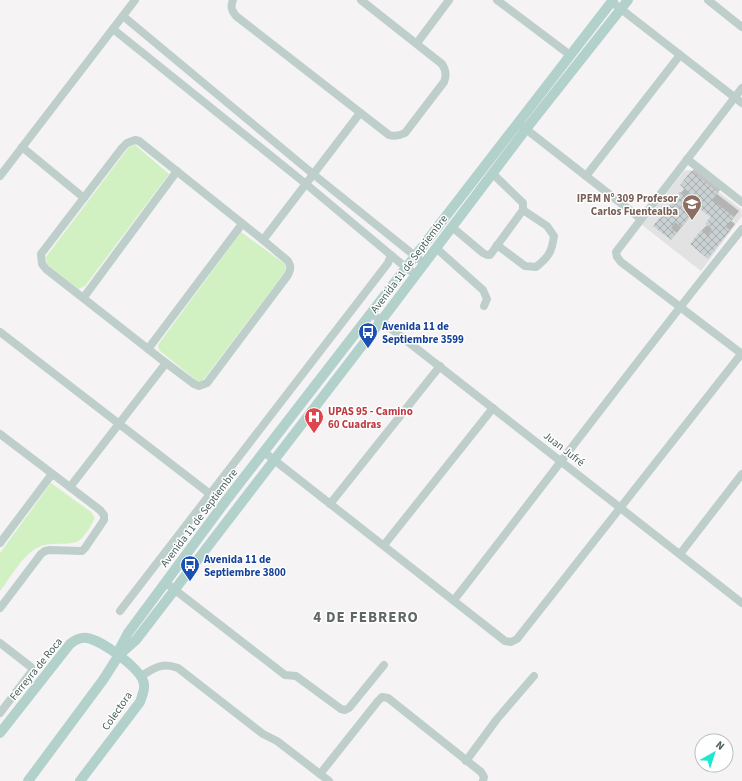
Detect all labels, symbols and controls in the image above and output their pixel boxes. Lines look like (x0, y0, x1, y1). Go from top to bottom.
place label: IPEM N° 309 Profesor Carlos Fuentealba (577, 191, 679, 219)
school or university icon: IPEM N° 309 Profesor Carlos Fuentealba (681, 193, 703, 221)
street label: Avenida 11 de Septiembre (367, 211, 451, 316)
place label: Avenida 11 de Septiembre 3599 (381, 319, 464, 347)
bus stop icon: Avenida 11 de Septiembre 3599 (357, 321, 379, 349)
place label: UPAS 95 - Camino 60 Cuadras (328, 404, 413, 432)
hospital icon: UPAS 95 - Camino 60 Cuadras (303, 406, 325, 434)
street label: Juan Jufré (540, 428, 588, 470)
street label: Avenida 11 de Septiembre (157, 465, 241, 570)
place label: Avenida 11 de Septiembre 3800 (203, 552, 286, 580)
bus stop icon: Avenida 11 de Septiembre 3800 (179, 554, 201, 582)
district label: 4 DE FEBRERO (313, 607, 419, 628)
street label: Ferreyra de Roca (6, 635, 66, 703)
street label: Colectora (98, 689, 136, 733)
north arrow (694, 733, 734, 773)
text: N (712, 737, 728, 754)

